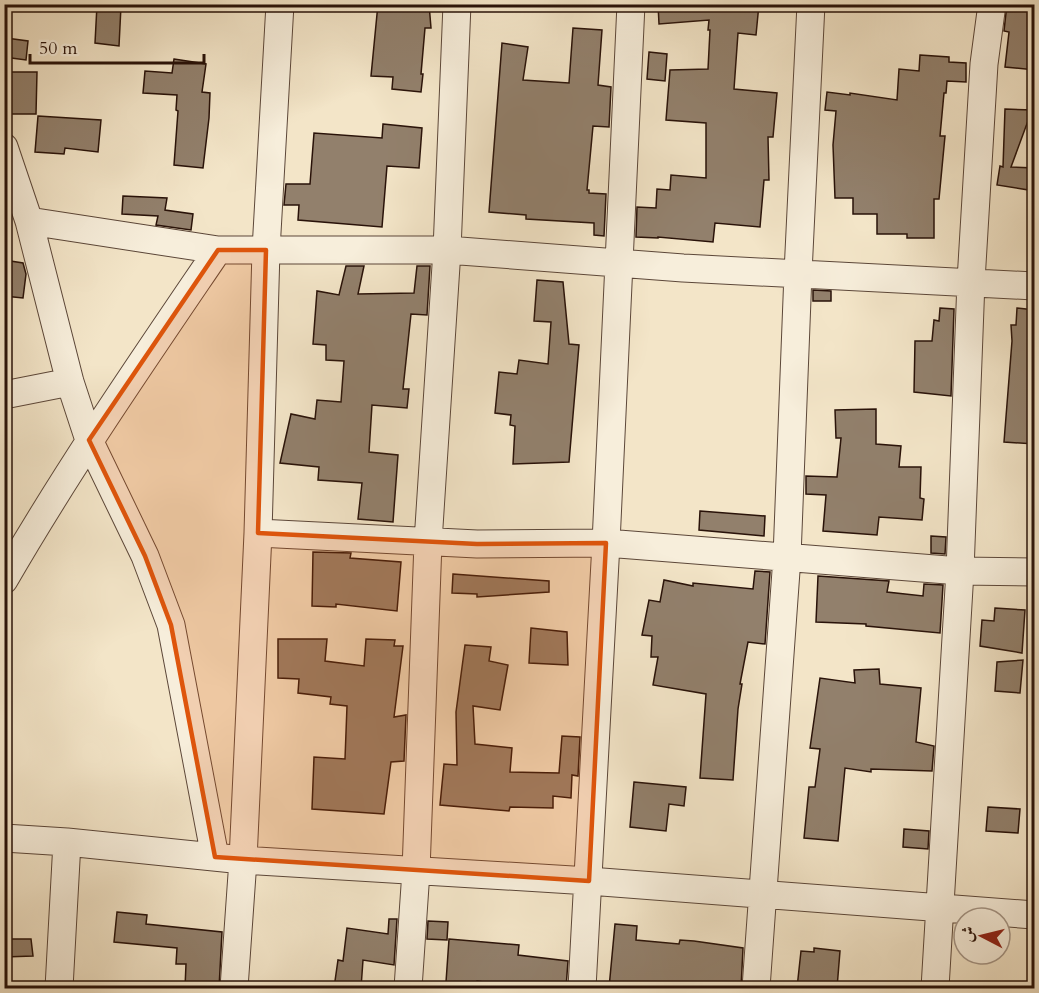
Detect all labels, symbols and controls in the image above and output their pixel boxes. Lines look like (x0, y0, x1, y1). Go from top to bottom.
scale bar (30, 27, 204, 65)
text: 50 m (39, 36, 78, 61)
north arrow (952, 906, 1012, 966)
text: ش (956, 925, 980, 944)

